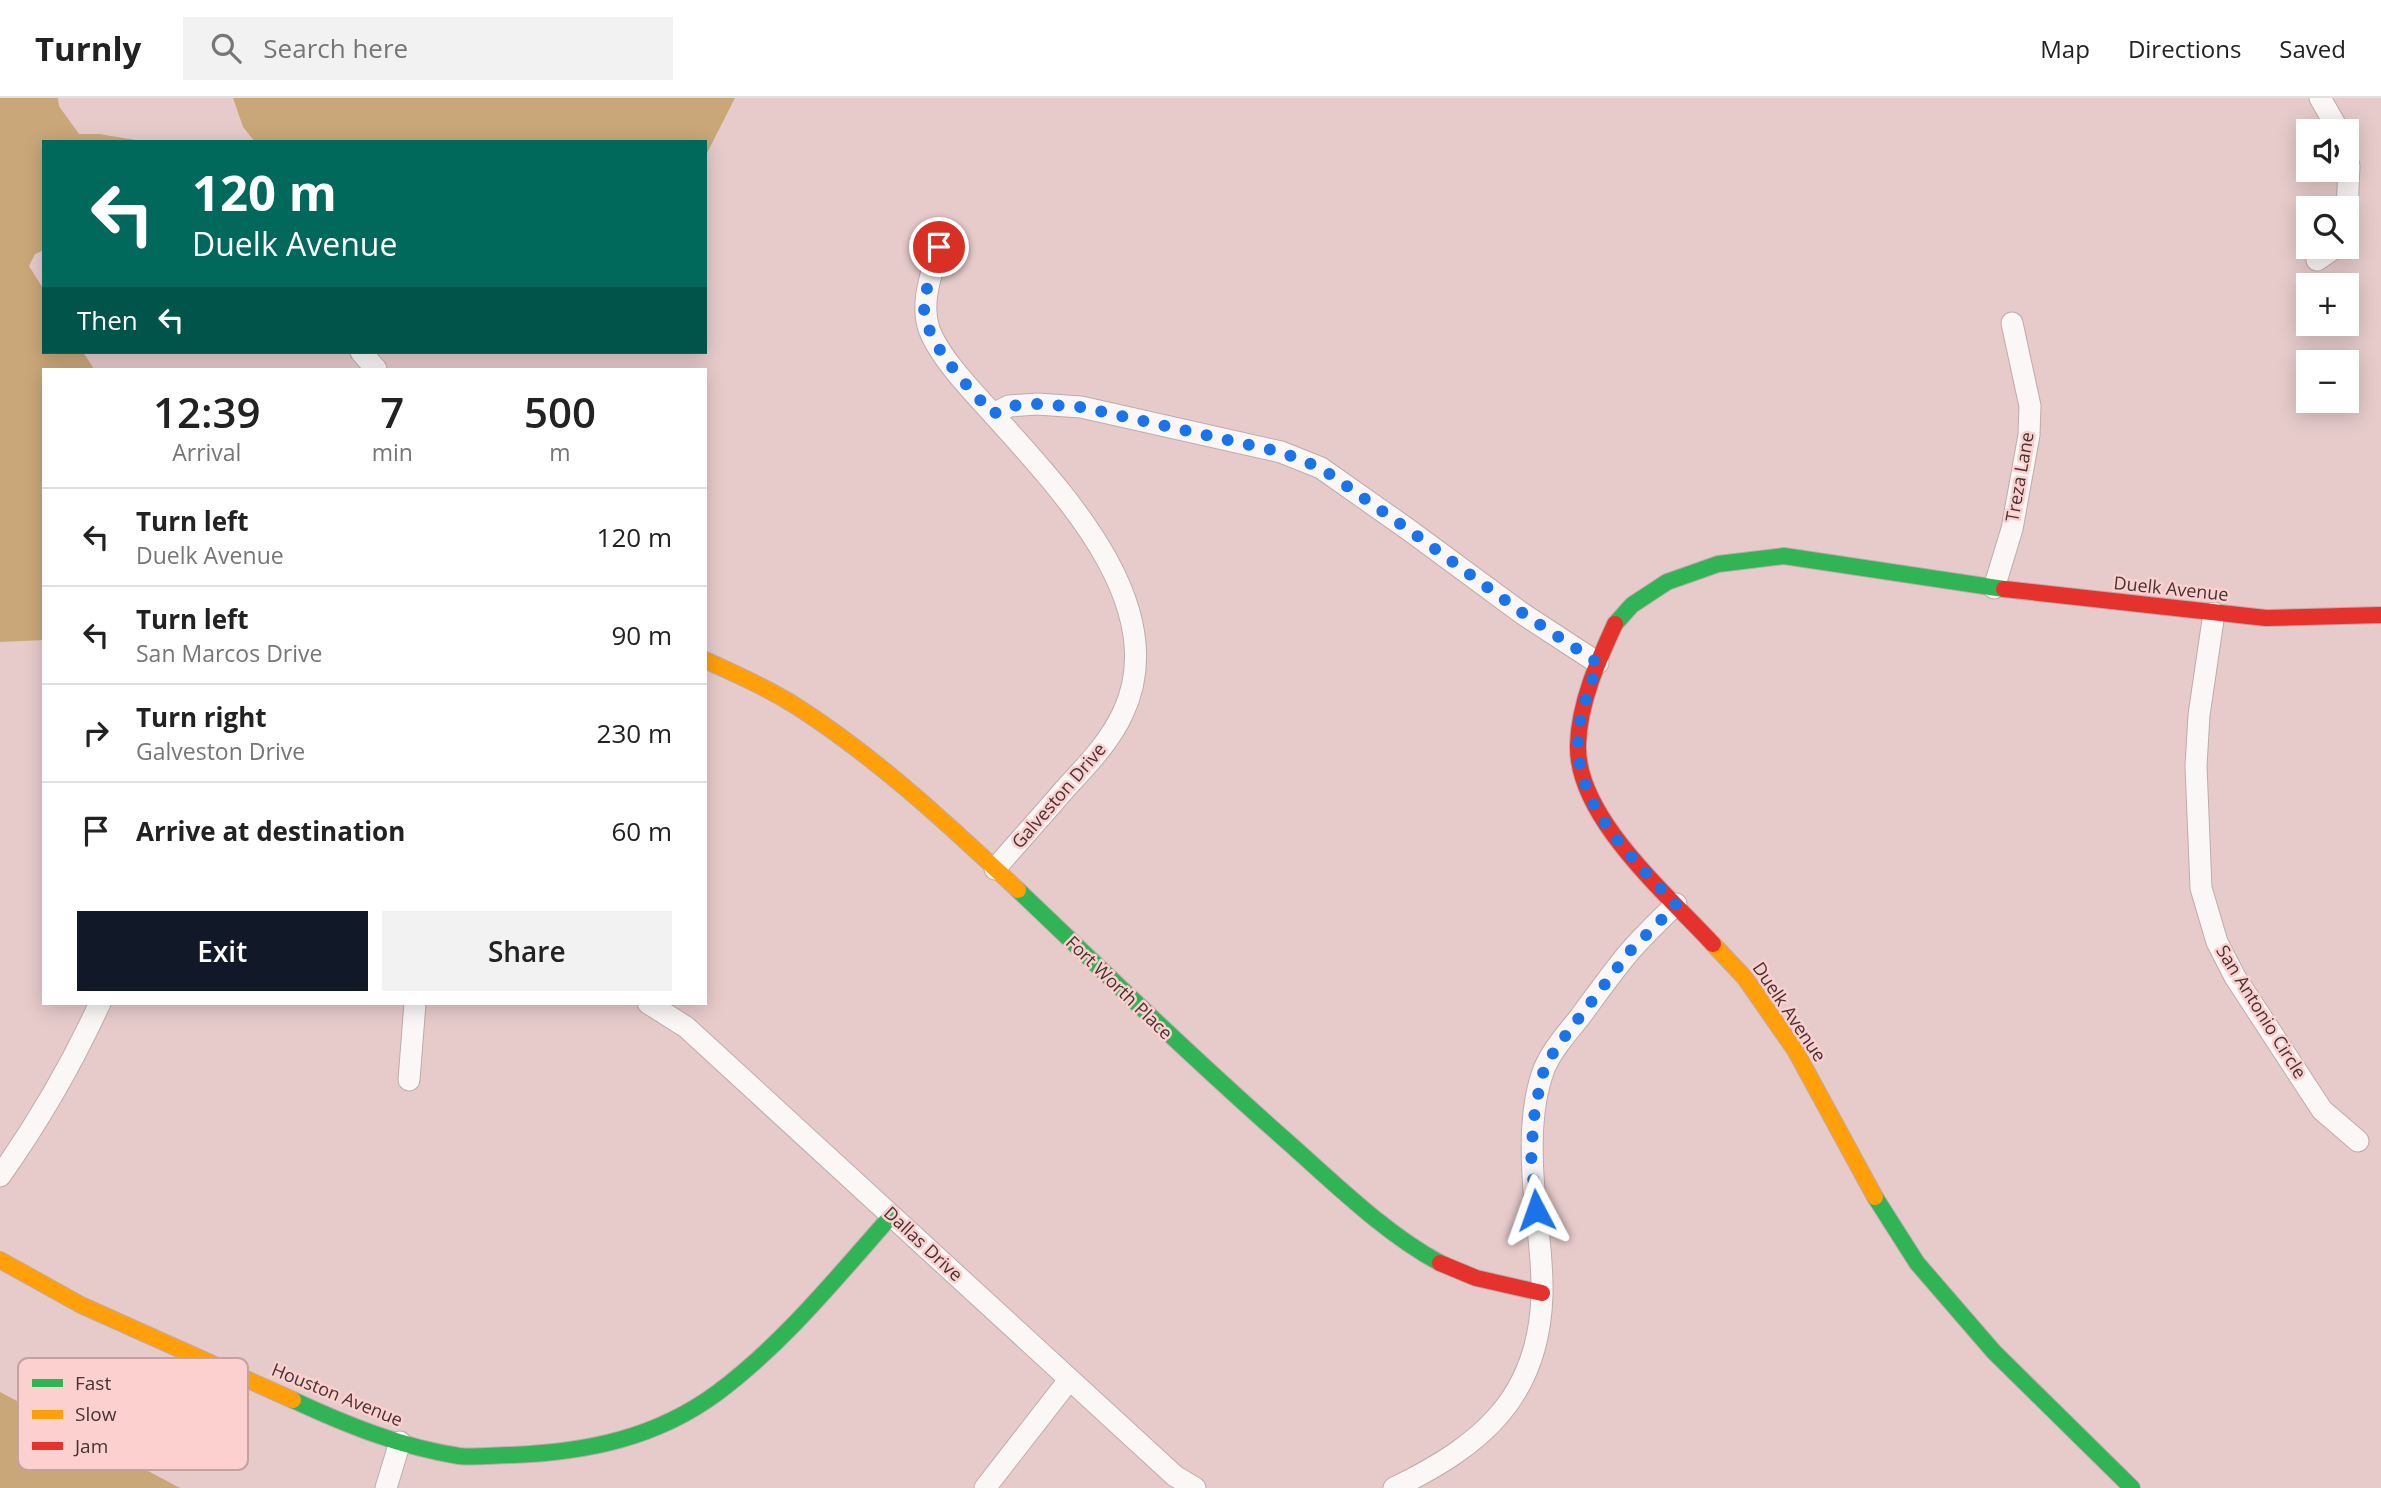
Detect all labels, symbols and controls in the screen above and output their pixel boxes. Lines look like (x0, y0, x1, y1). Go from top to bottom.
search box (183, 17, 673, 80)
text: Turnly (35, 26, 141, 71)
icon: search (207, 29, 245, 67)
text: Search here (263, 30, 408, 66)
text: Map (2040, 32, 2090, 65)
text: Directions (2128, 32, 2241, 65)
text: Saved (2279, 32, 2346, 65)
map controls (2296, 119, 2359, 413)
button: sound (2296, 119, 2359, 182)
text: 120 m (192, 159, 337, 225)
icon: left (77, 168, 168, 259)
button: search (2296, 196, 2359, 259)
pin (909, 217, 969, 277)
text: Duelk Avenue (192, 222, 397, 265)
icon: arrive (920, 228, 958, 266)
button: + (2296, 273, 2359, 336)
icon: left (152, 301, 190, 339)
text: Then (77, 302, 138, 338)
button: − (2296, 350, 2359, 413)
text: 12:39 (153, 383, 261, 440)
text: 7 (380, 383, 404, 440)
text: 500 (524, 383, 596, 440)
street label: Treza Lane (1999, 430, 2039, 524)
text: Arrival (172, 436, 241, 468)
text: min (372, 436, 413, 468)
text: m (549, 436, 571, 468)
text: Turn left (136, 503, 248, 539)
icon: left (77, 518, 115, 556)
text: 120 m (597, 519, 672, 555)
text: Duelk Avenue (136, 539, 284, 571)
street label: Duelk Avenue (2112, 570, 2230, 606)
text: Turn left (136, 601, 248, 637)
icon: left (77, 616, 115, 654)
text: 90 m (611, 617, 672, 653)
text: San Marcos Drive (136, 637, 322, 669)
text: Turn right (136, 699, 267, 735)
icon: right (77, 714, 115, 752)
text: 230 m (597, 715, 672, 751)
text: Galveston Drive (136, 735, 305, 767)
street label: Galveston Drive (1006, 738, 1111, 853)
icon: arrive (77, 812, 115, 850)
text: Arrive at destination (136, 813, 405, 849)
text: 60 m (611, 813, 672, 849)
button: Exit (77, 911, 368, 991)
button: Share (382, 911, 672, 991)
street label: Fort Worth Place (1061, 930, 1178, 1044)
street label: San Antonio Circle (2211, 940, 2313, 1083)
street label: Duelk Avenue (1748, 957, 1832, 1066)
position arrow (1499, 1173, 1573, 1247)
street label: Dallas Drive (879, 1201, 968, 1286)
street label: Houston Avenue (268, 1357, 406, 1431)
legend (18, 1358, 248, 1470)
text: Fast (75, 1370, 111, 1396)
text: Slow (75, 1401, 117, 1427)
text: Jam (73, 1433, 108, 1459)

